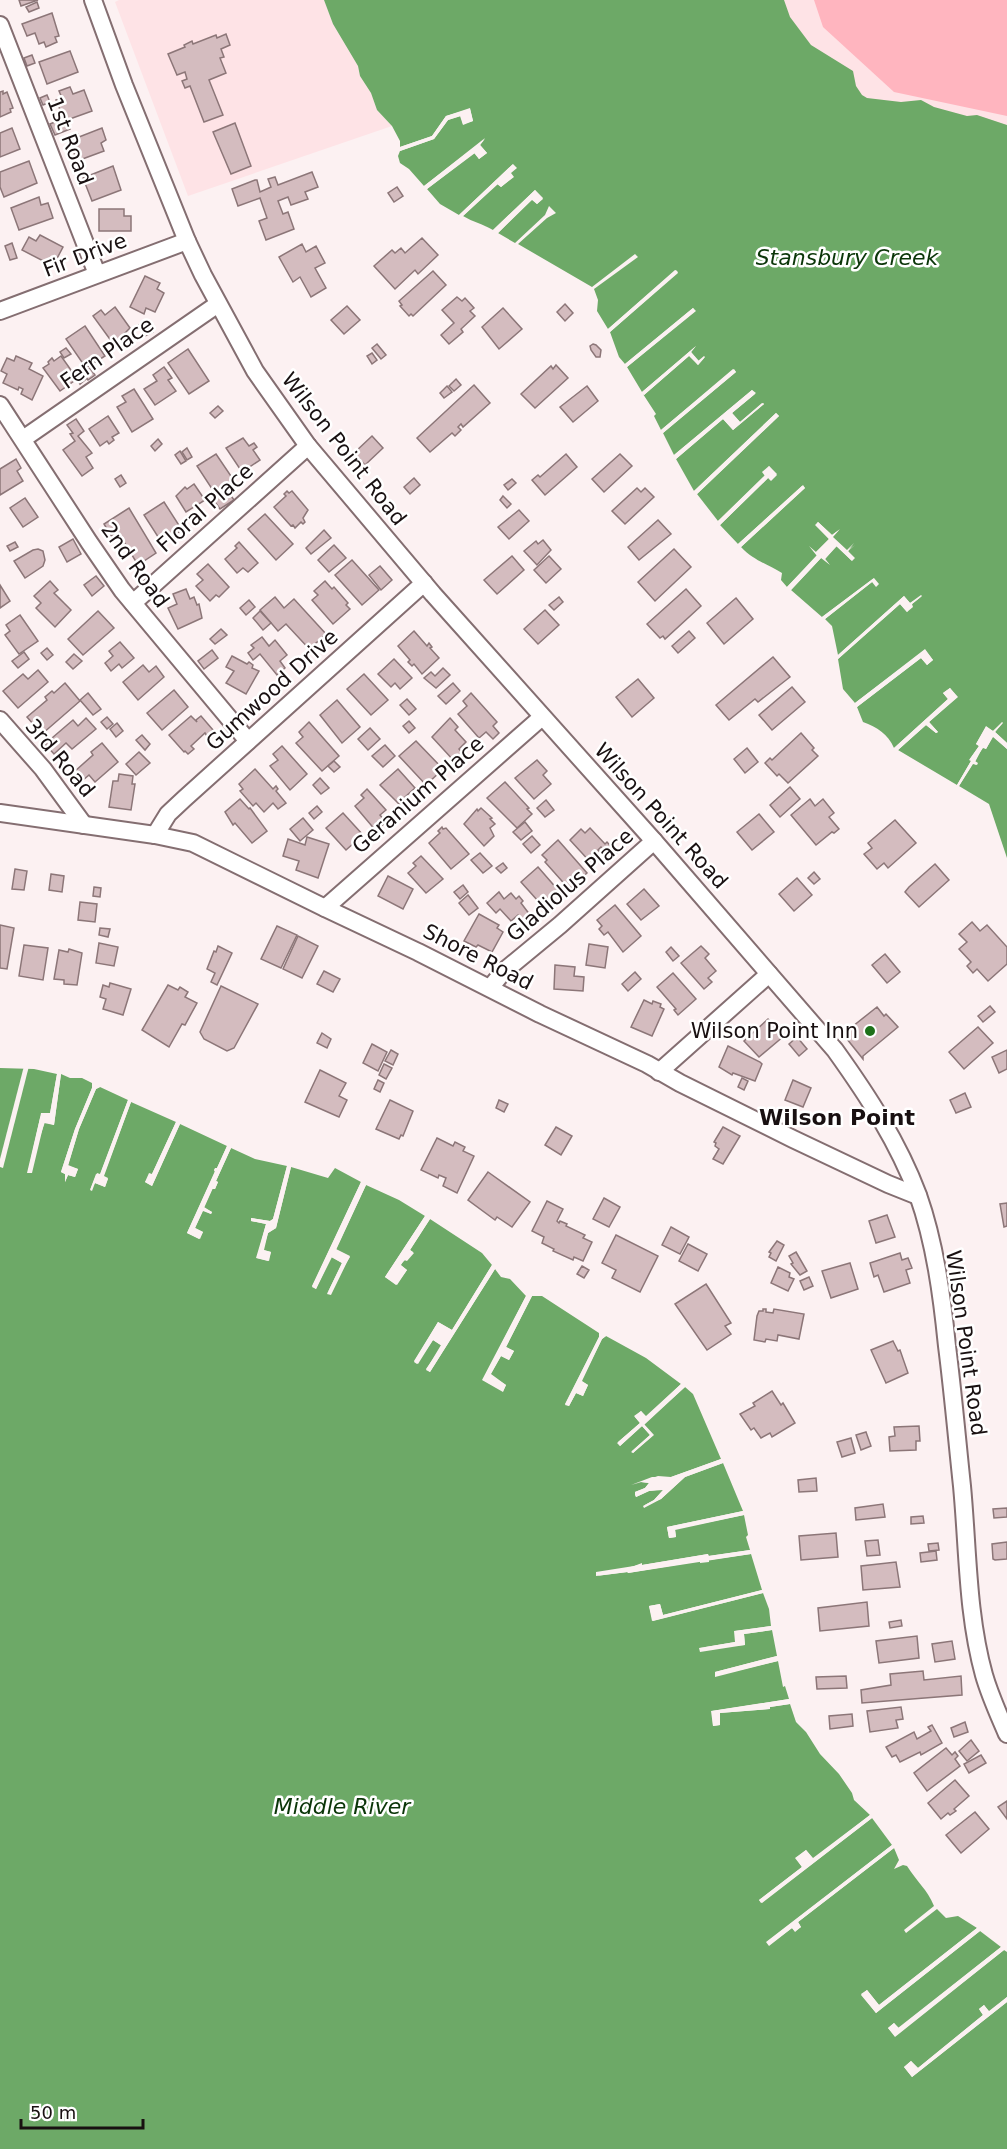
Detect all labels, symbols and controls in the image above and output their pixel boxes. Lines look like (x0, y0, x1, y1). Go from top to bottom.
street label: 1st Road (42, 94, 98, 188)
street label: Fir Drive (40, 228, 130, 282)
water label: Stansbury Creek (756, 245, 940, 270)
street label: Fern Place (56, 312, 158, 394)
street label: Wilson Point Road (277, 368, 411, 530)
street label: Floral Place (152, 459, 258, 557)
street label: 2nd Road (96, 518, 174, 612)
street label: Gumwood Drive (201, 625, 343, 755)
street label: 3rd Road (20, 714, 100, 802)
street label: Geranium Place (347, 731, 489, 859)
street label: Wilson Point Road (589, 738, 733, 894)
street label: Gladiolus Place (502, 824, 638, 946)
street label: Shore Road (419, 919, 537, 995)
place label: Wilson Point Inn (691, 1019, 858, 1043)
marker: Wilson Point Inn (863, 1024, 877, 1038)
district label: Wilson Point (759, 1105, 915, 1130)
street label: Wilson Point Road (941, 1249, 991, 1437)
water label: Middle River (274, 1794, 412, 1819)
scale bar (21, 2092, 142, 2130)
text: 50 m (30, 2102, 76, 2123)

